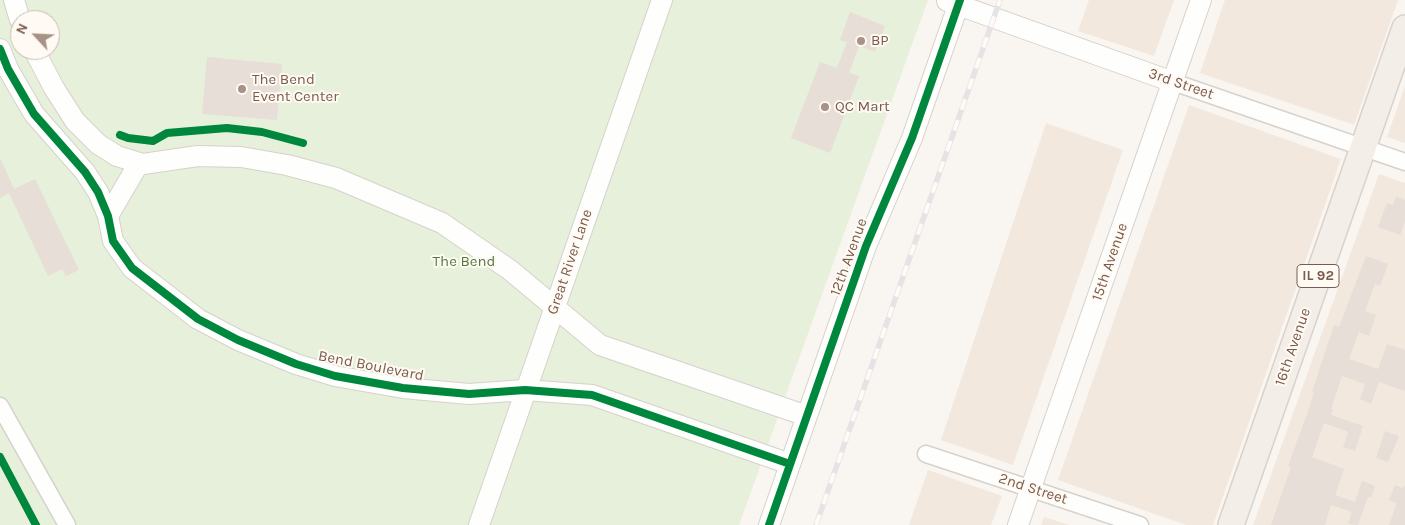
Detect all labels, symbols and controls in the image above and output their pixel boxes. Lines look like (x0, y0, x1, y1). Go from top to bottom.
north arrow (10, 10, 60, 60)
text: N (12, 21, 32, 37)
place label: BP (871, 32, 889, 50)
marker: BP (855, 35, 867, 47)
street label: 3rd Street (1146, 64, 1216, 104)
place label: The Bend Event Center (252, 71, 339, 106)
marker: The Bend Event Center (236, 83, 248, 95)
place label: QC Mart (835, 98, 890, 116)
marker: QC Mart (819, 101, 831, 113)
street label: Great River Lane (544, 207, 596, 317)
street label: 12th Avenue (827, 216, 871, 298)
street label: 15th Avenue (1088, 221, 1132, 303)
park label: The Bend (433, 253, 495, 271)
road number: IL 92 (1297, 264, 1339, 288)
street label: 16th Avenue (1271, 306, 1315, 388)
street label: Bend Boulevard (317, 347, 425, 385)
street label: 2nd Street (996, 469, 1070, 509)

